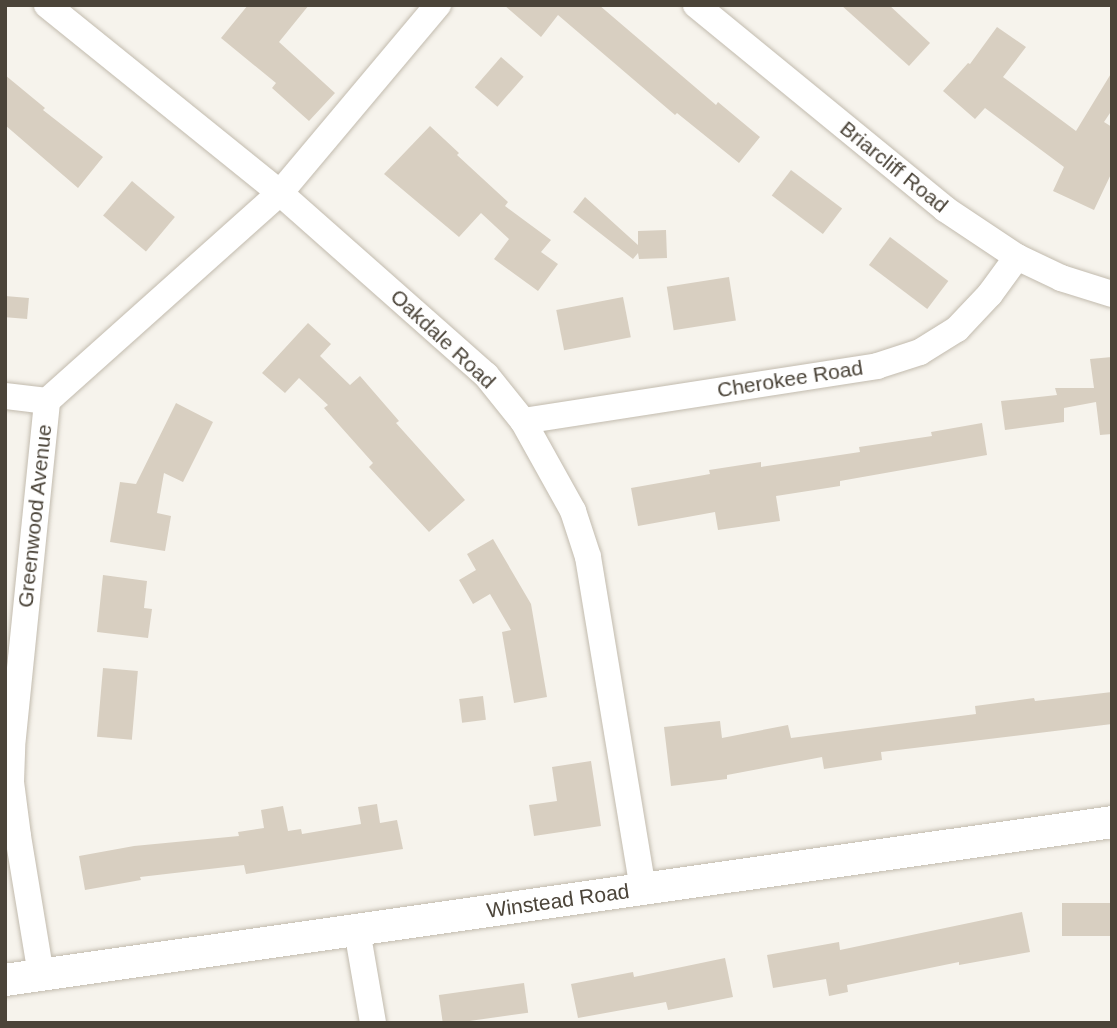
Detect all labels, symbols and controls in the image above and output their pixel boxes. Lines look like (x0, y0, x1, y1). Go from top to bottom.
street label: Briarcliff Road (835, 116, 953, 218)
street label: Oakdale Road (385, 284, 501, 394)
street label: Cherokee Road (715, 355, 865, 403)
street label: Greenwood Avenue (13, 423, 57, 609)
street label: Winstead Road (485, 879, 631, 923)

